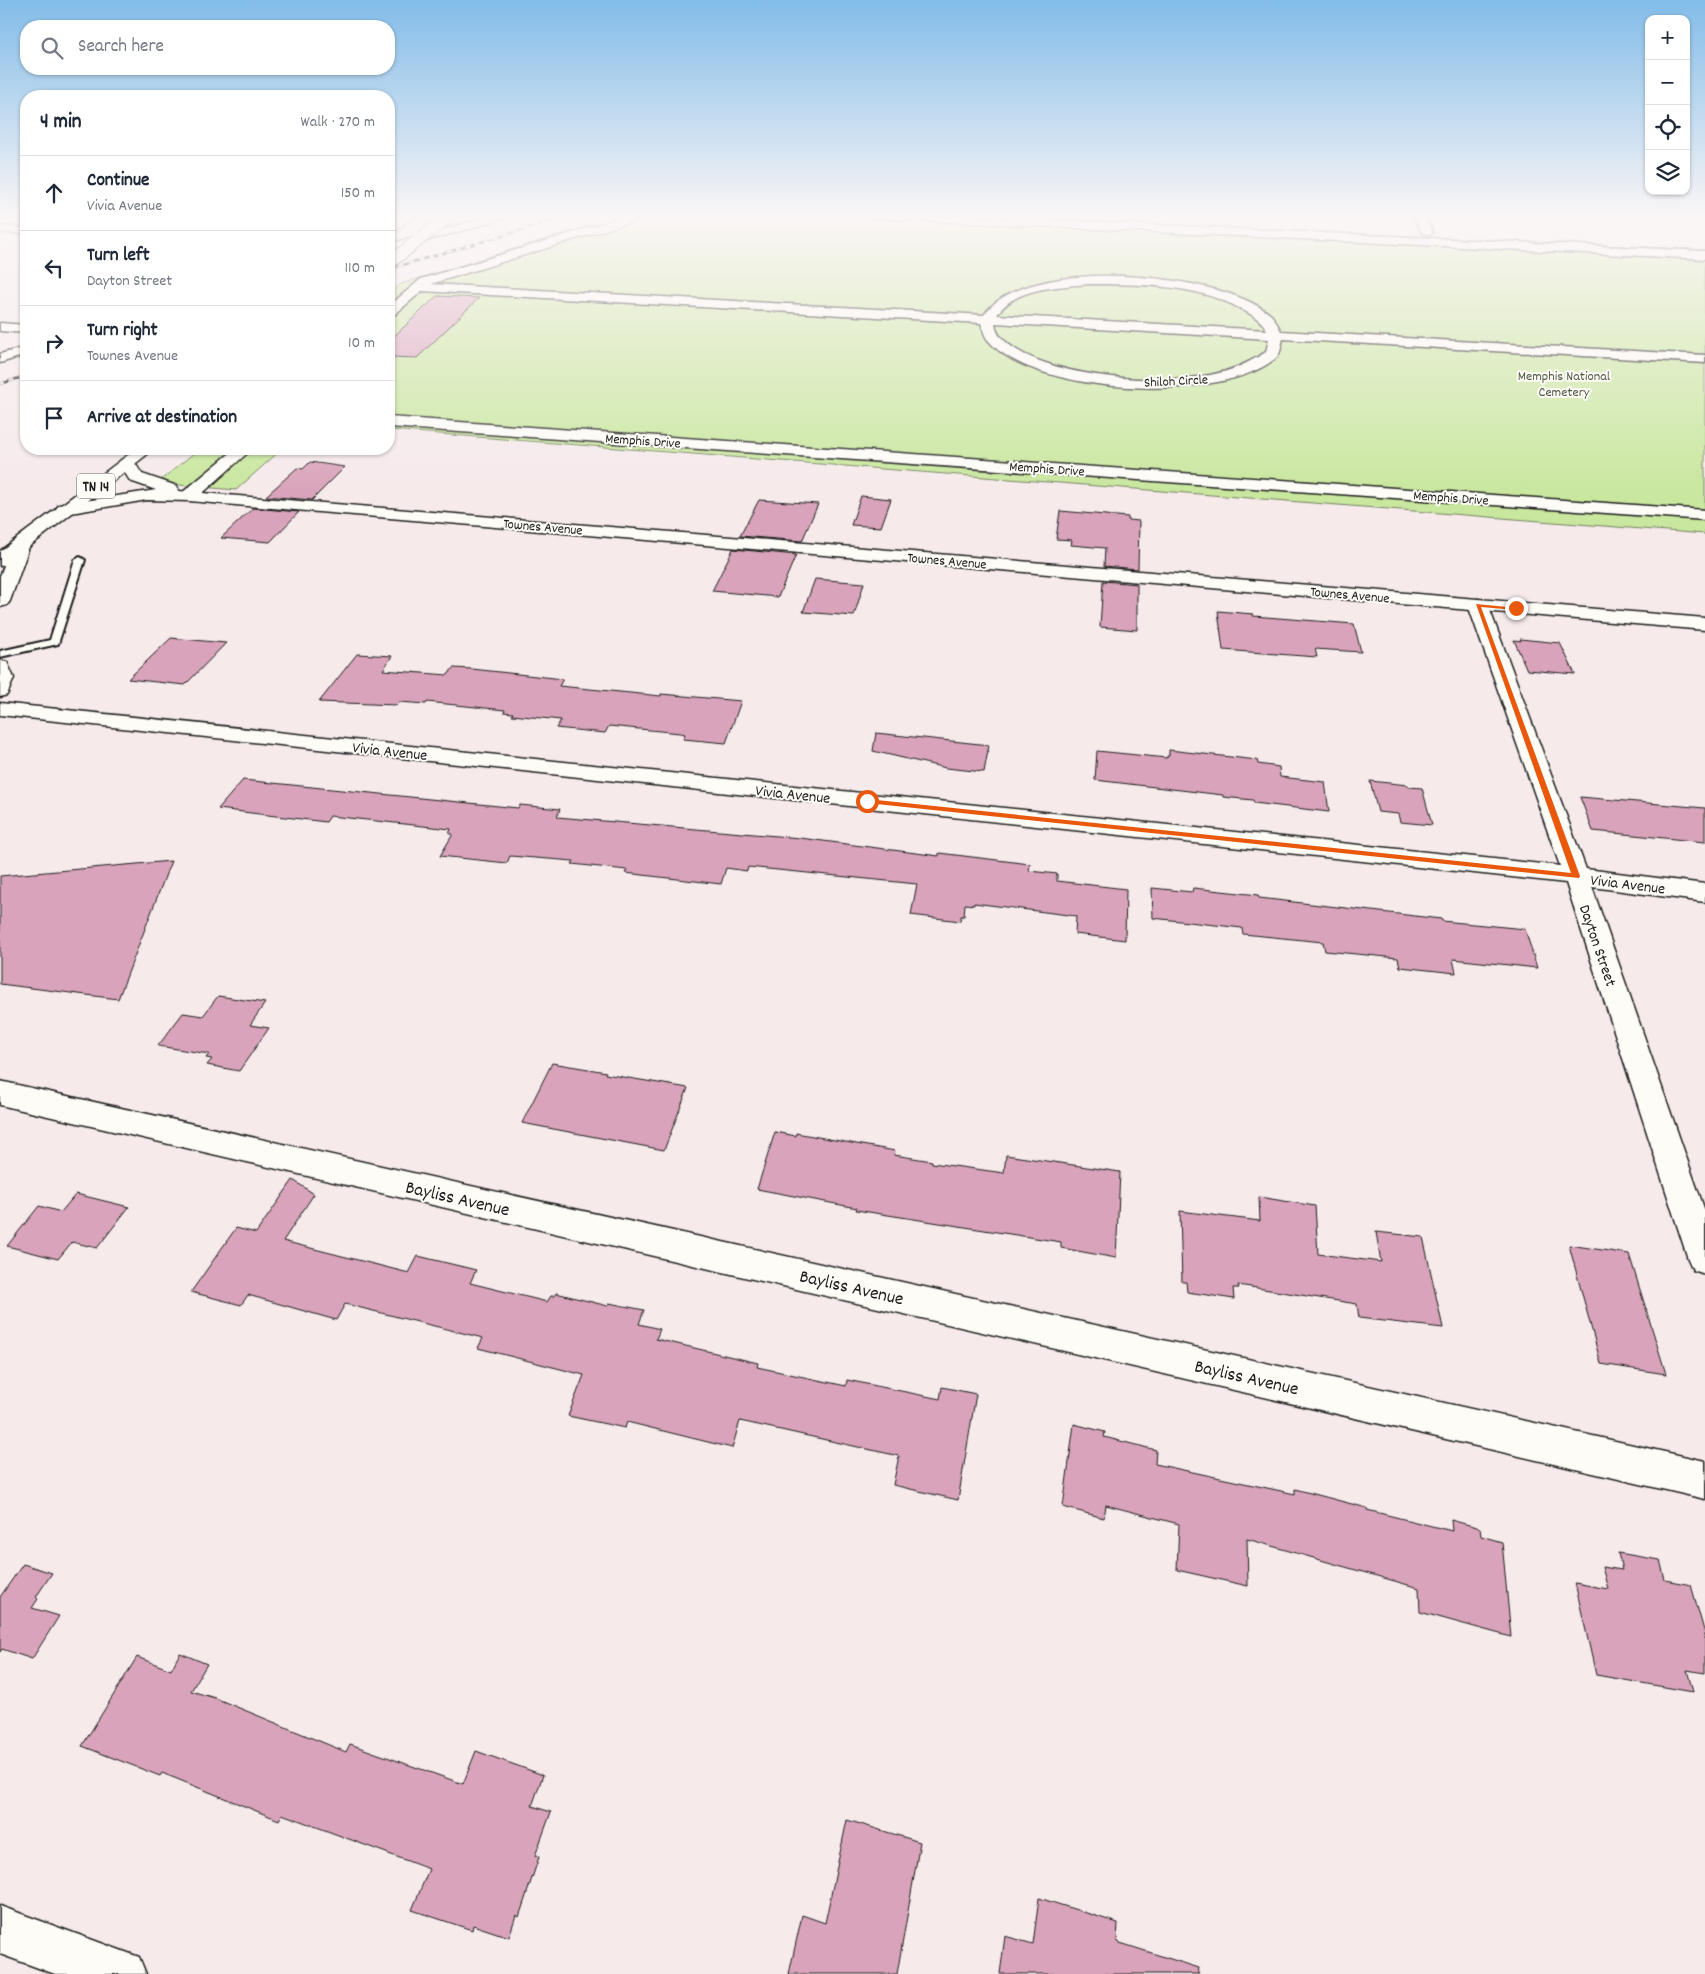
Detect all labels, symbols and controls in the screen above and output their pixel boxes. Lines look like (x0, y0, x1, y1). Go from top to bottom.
map controls (1645, 15, 1690, 195)
button: + (1645, 15, 1690, 60)
search box (20, 20, 395, 75)
icon: search (38, 34, 66, 62)
text: Search here (78, 34, 164, 61)
button: − (1645, 60, 1690, 105)
button: locate (1645, 105, 1690, 150)
text: 4 min (40, 108, 82, 138)
text: Walk · 270 m (300, 111, 375, 134)
button: layers (1645, 150, 1690, 195)
text: Continue (87, 168, 149, 195)
icon: ahead (40, 179, 68, 207)
text: 150 m (341, 182, 375, 205)
text: Vivia Avenue (87, 195, 162, 218)
text: Turn left (87, 243, 150, 270)
icon: left (40, 254, 68, 282)
text: 110 m (345, 257, 375, 280)
text: Dayton Street (87, 270, 172, 293)
text: Turn right (87, 318, 158, 345)
icon: right (40, 329, 68, 357)
text: 10 m (348, 332, 375, 355)
text: Townes Avenue (87, 345, 178, 368)
park label: Memphis National Cemetery (1518, 367, 1611, 403)
street label: Shiloh Circle (1144, 370, 1209, 394)
icon: arrive (40, 404, 68, 432)
text: Arrive at destination (87, 405, 237, 432)
street label: Memphis Drive (605, 429, 681, 455)
street label: Memphis Drive (1009, 457, 1085, 483)
road number: TN 14 (77, 474, 115, 498)
street label: Memphis Drive (1413, 486, 1489, 512)
street label: Townes Avenue (502, 515, 583, 541)
street label: Townes Avenue (906, 549, 987, 575)
street label: Townes Avenue (1309, 583, 1390, 609)
route end (1505, 597, 1528, 620)
street label: Vivia Avenue (351, 737, 428, 768)
street label: Vivia Avenue (754, 780, 831, 811)
route start (856, 790, 879, 813)
street label: Vivia Avenue (1589, 869, 1666, 901)
street label: Dayton Street (1572, 902, 1621, 990)
street label: Bayliss Avenue (403, 1175, 512, 1225)
street label: Bayliss Avenue (797, 1264, 906, 1314)
street label: Bayliss Avenue (1192, 1354, 1301, 1404)

